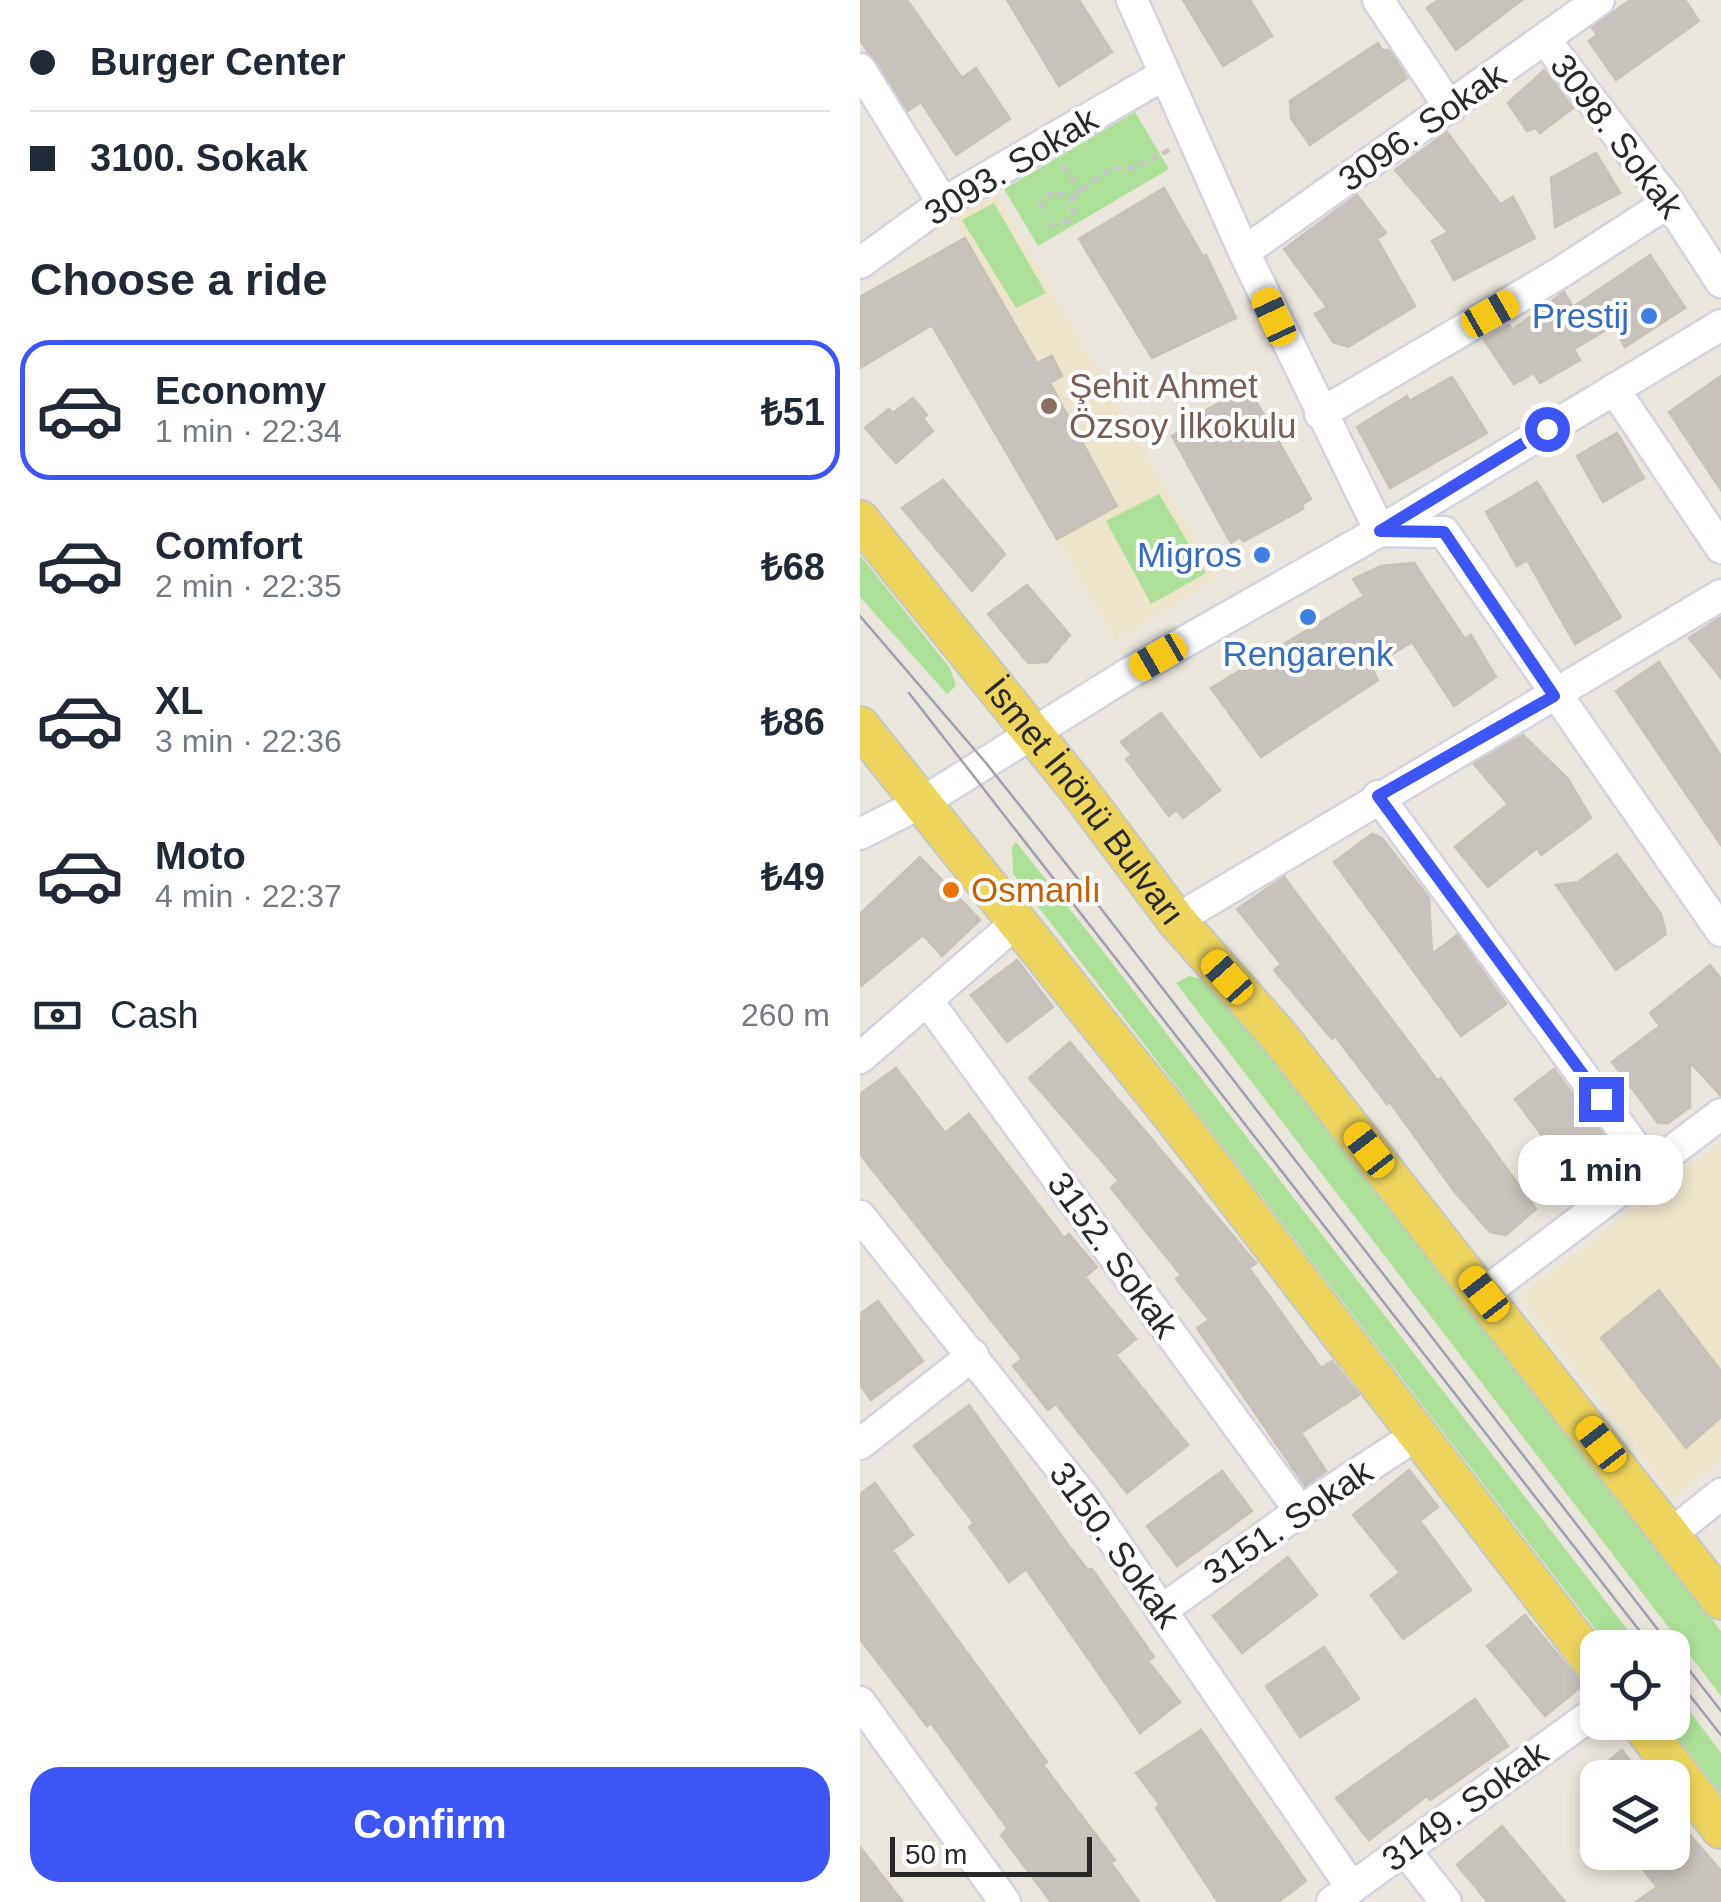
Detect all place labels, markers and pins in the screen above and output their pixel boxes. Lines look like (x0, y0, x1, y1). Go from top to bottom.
place label: Prestij (1532, 296, 1629, 335)
marker: Prestij (1638, 305, 1660, 327)
place label: Şehit Ahmet Özsoy İlkokulu (1069, 366, 1297, 445)
marker: Şehit Ahmet Özsoy İlkokulu (1038, 395, 1060, 417)
place label: Migros (1137, 535, 1242, 574)
marker: Migros (1251, 544, 1273, 566)
marker: Rengarenk (1297, 606, 1319, 628)
place label: Rengarenk (1222, 634, 1394, 673)
place label: Osmanlı (971, 870, 1101, 909)
marker: Osmanlı (940, 879, 962, 901)

